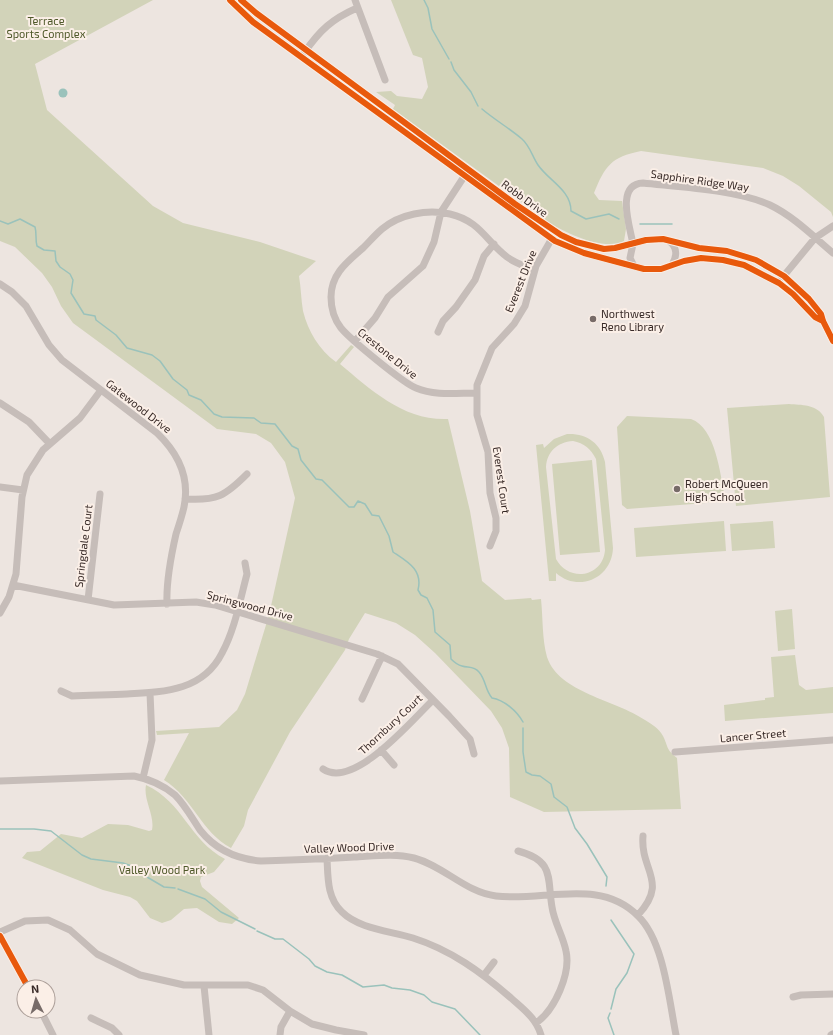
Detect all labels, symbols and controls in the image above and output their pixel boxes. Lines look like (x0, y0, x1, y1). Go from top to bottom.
park label: Terrace Sports Complex (7, 14, 86, 40)
street label: Sapphire Ridge Way (650, 167, 750, 193)
street label: Robb Drive (499, 177, 551, 219)
street label: Everest Drive (502, 248, 538, 314)
place label: Northwest Reno Library (601, 307, 664, 333)
marker: Northwest Reno Library (588, 314, 598, 324)
street label: Crestone Drive (355, 325, 421, 381)
street label: Gatewood Drive (104, 376, 174, 436)
street label: Everest Court (491, 446, 513, 514)
place label: Robert McQueen High School (685, 477, 768, 503)
marker: Robert McQueen High School (672, 484, 682, 494)
street label: Springdale Court (71, 504, 95, 588)
street label: Springwood Drive (206, 587, 295, 623)
street label: Thornbury Court (356, 691, 424, 757)
street label: Lancer Street (719, 726, 787, 744)
street label: Valley Wood Drive (304, 839, 394, 855)
park label: Valley Wood Park (119, 863, 206, 876)
north arrow (16, 979, 56, 1019)
text: N (31, 982, 40, 995)

